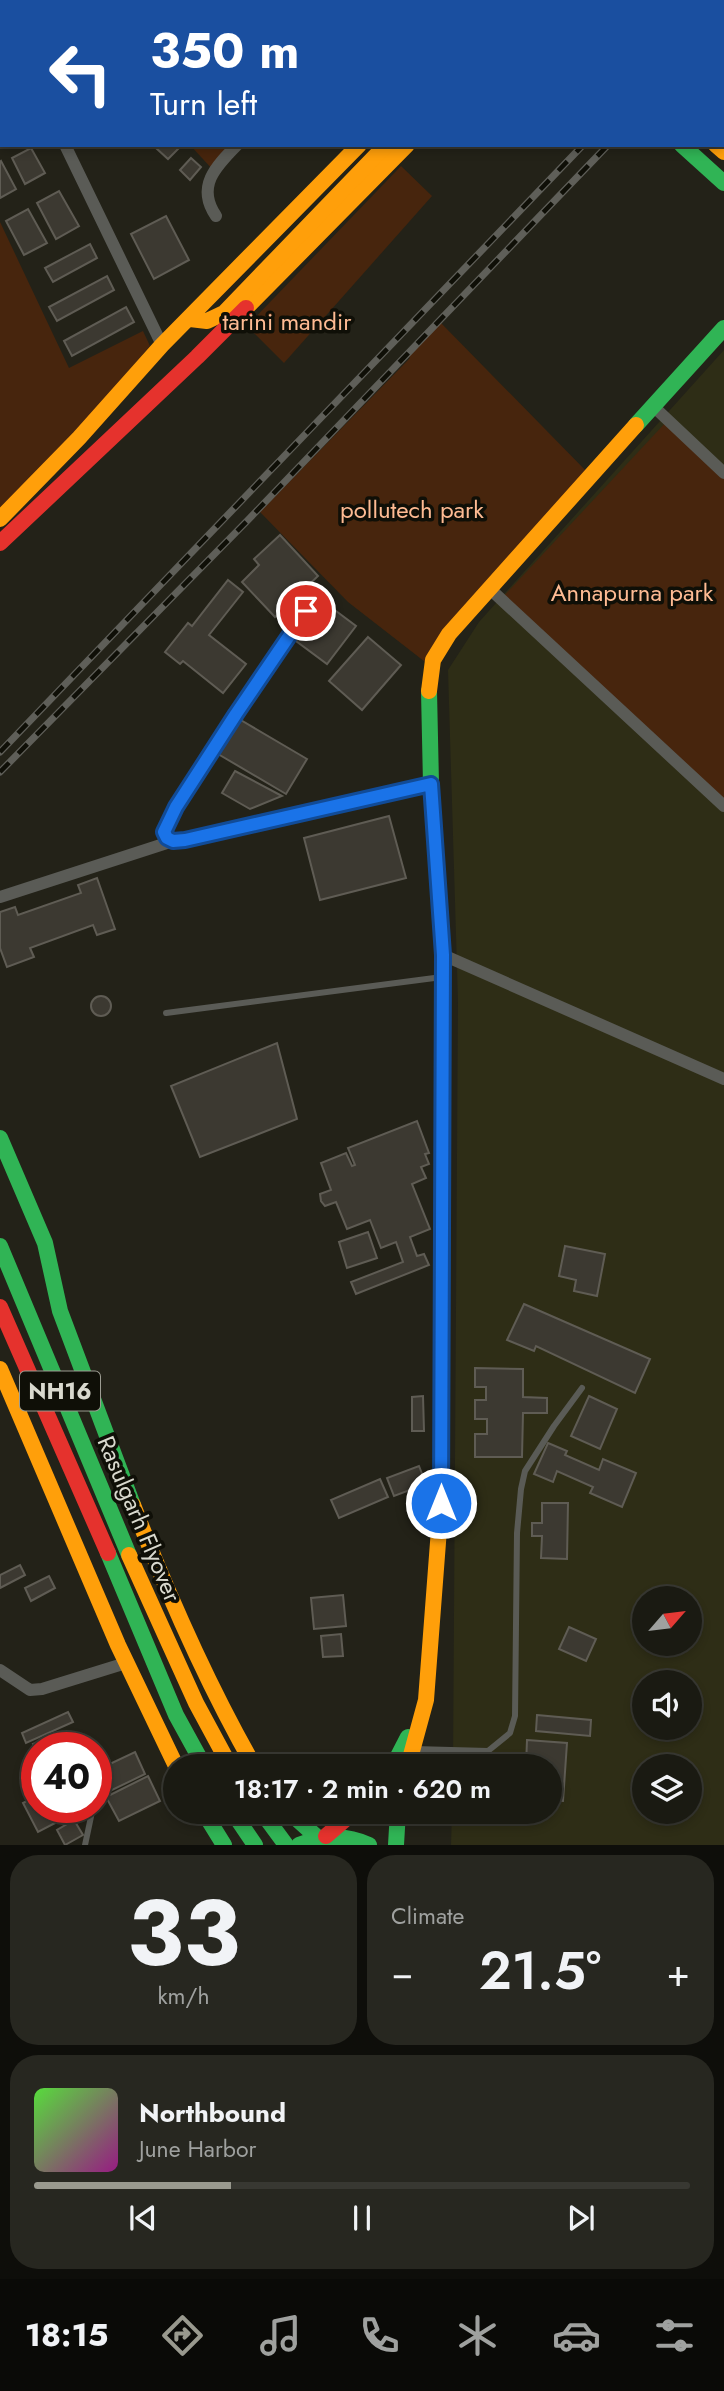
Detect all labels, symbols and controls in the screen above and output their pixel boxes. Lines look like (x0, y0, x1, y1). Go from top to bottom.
text: 350 m (150, 16, 299, 86)
icon: left (35, 28, 126, 119)
text: Turn left (150, 81, 257, 127)
park label: tarini mandir (223, 304, 352, 339)
park label: pollutech park (340, 492, 484, 527)
park label: Annapurna park (551, 575, 714, 610)
pin (276, 581, 336, 641)
icon: arrive (287, 592, 325, 630)
road number: NH16 (20, 1372, 100, 1410)
street label: Rasulgarh Flyover (89, 1430, 191, 1608)
position arrow (404, 1466, 478, 1540)
north arrow (632, 1586, 702, 1656)
map controls (632, 1586, 702, 1824)
button: sound (632, 1670, 702, 1740)
speed limit sign: 40 (21, 1732, 112, 1823)
button: layers (632, 1754, 702, 1824)
text: 18:17 · 2 min · 620 m (234, 1770, 491, 1808)
text: 33 (127, 1868, 240, 1999)
text: Climate (391, 1899, 464, 1933)
text: 21.5° (479, 1933, 601, 2009)
text: − (391, 1945, 413, 2000)
text: + (667, 1945, 690, 2000)
text: km/h (158, 1979, 209, 2013)
text: Northbound (139, 2094, 286, 2132)
text: June Harbor (139, 2132, 256, 2166)
icon: previous (124, 2199, 162, 2237)
icon: pause (343, 2199, 381, 2237)
icon: next (562, 2199, 600, 2237)
icon: directions (158, 2311, 207, 2360)
icon: music (256, 2311, 305, 2360)
icon: phone (355, 2311, 404, 2360)
icon: climate (453, 2311, 502, 2360)
icon: car (552, 2311, 601, 2360)
icon: filters (650, 2311, 699, 2360)
text: 18:15 (25, 2312, 108, 2358)

